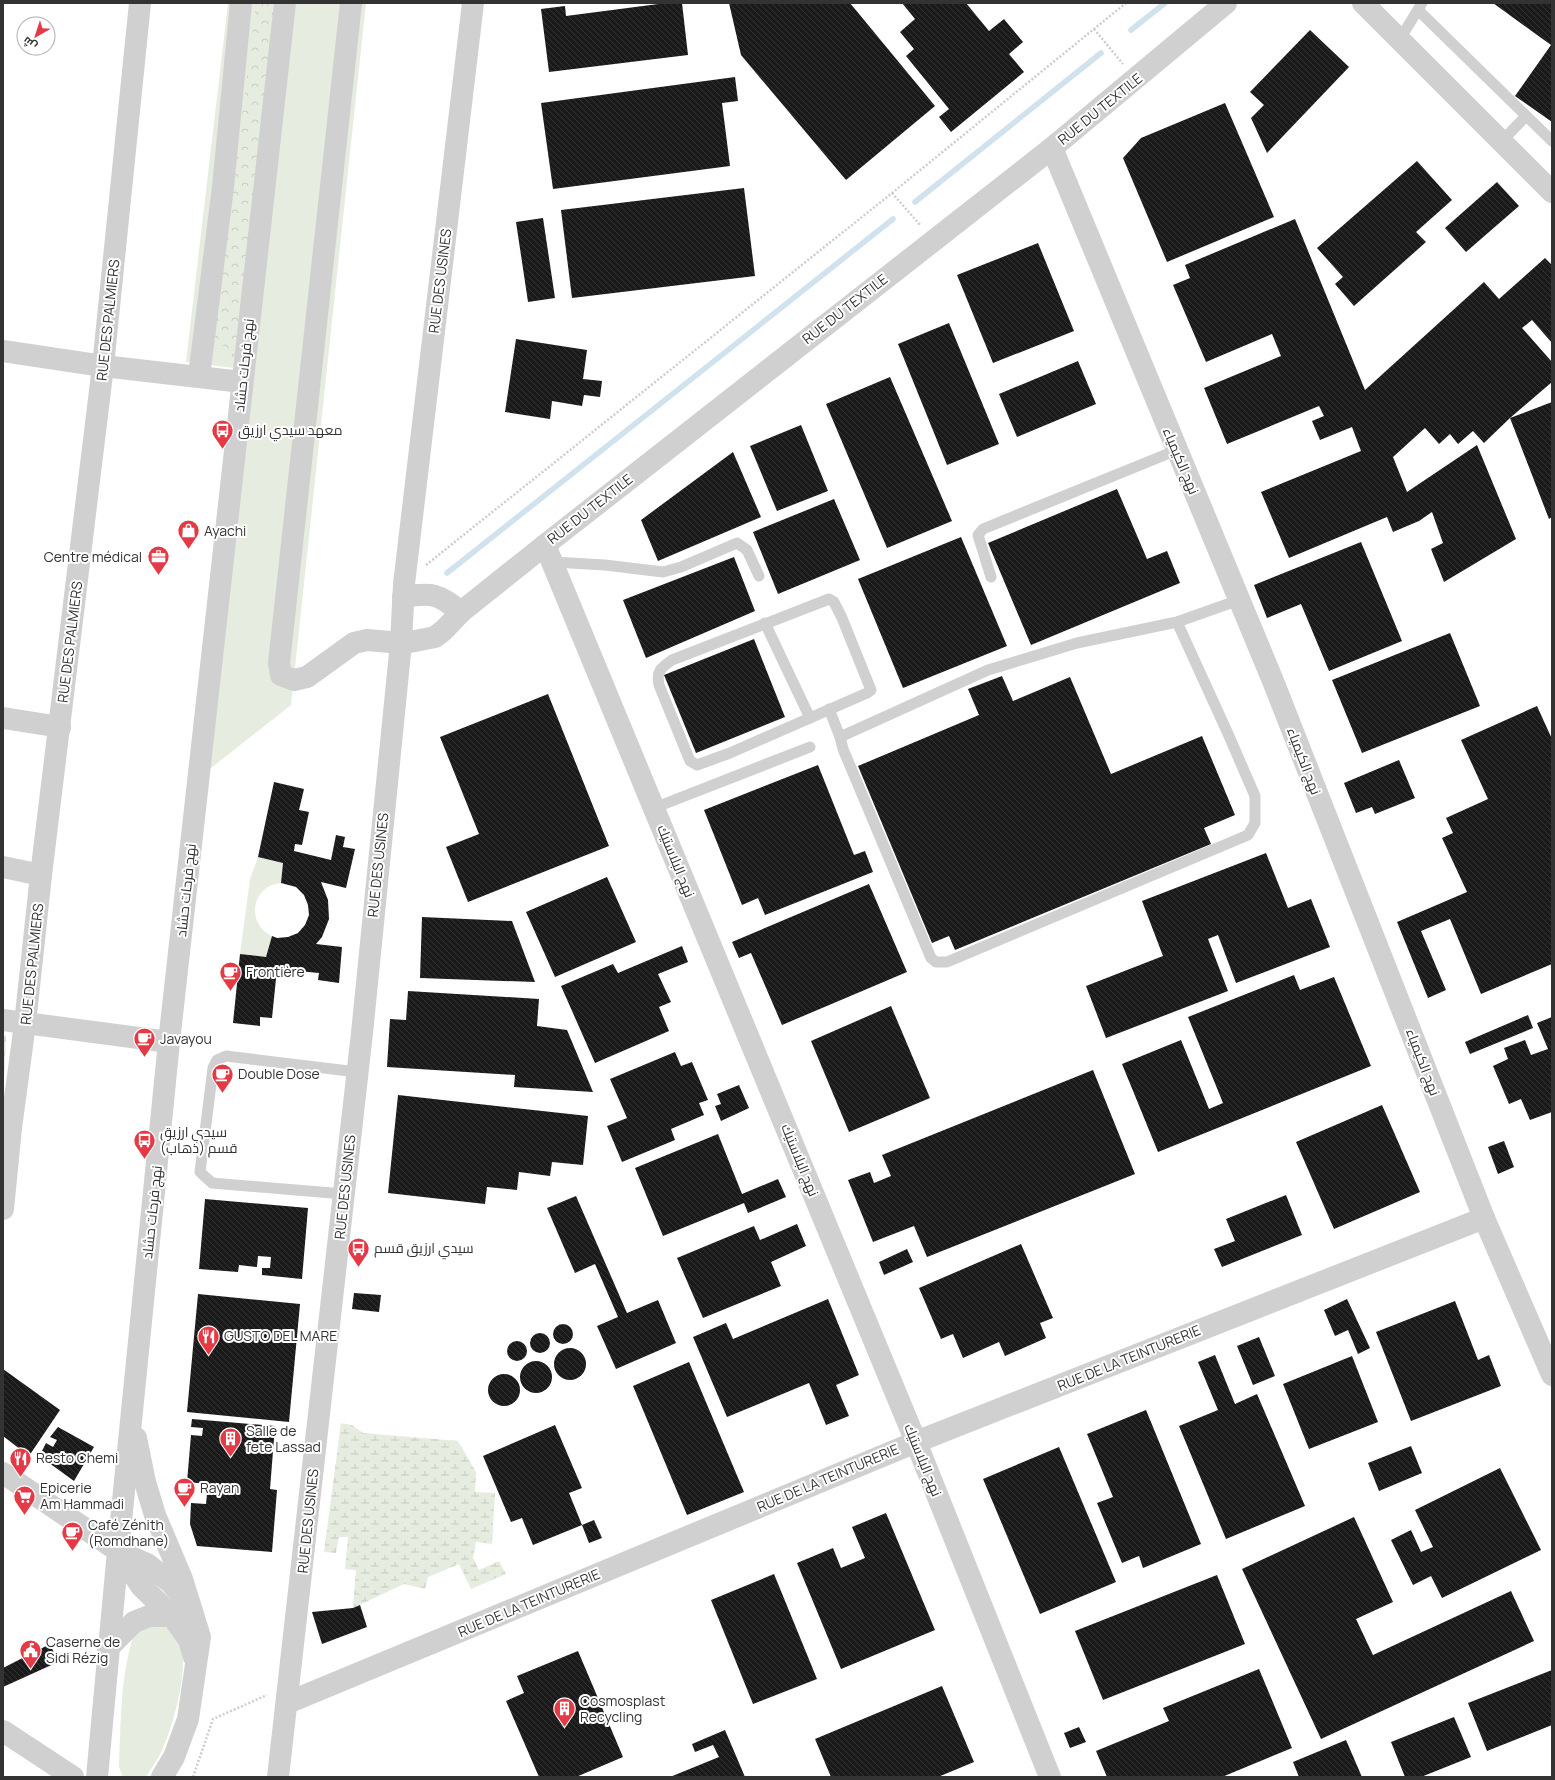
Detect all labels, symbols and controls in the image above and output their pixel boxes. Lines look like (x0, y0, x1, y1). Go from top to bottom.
north arrow (16, 16, 56, 56)
text: ش (19, 34, 40, 54)
street label: RUE DU TEXTILE (1053, 69, 1146, 149)
street label: RUE DES USINES (424, 227, 455, 334)
street label: RUE DES PALMIERS (92, 258, 123, 382)
street label: RUE DU TEXTILE (798, 269, 891, 348)
street label: نهج فرحات حشاد (229, 317, 258, 413)
bus stop icon: معهد سيدي ارزيق (210, 417, 236, 450)
place label: معهد سيدي ارزيق (238, 420, 342, 442)
street label: نهج الكيمياء (1159, 424, 1204, 497)
street label: RUE DU TEXTILE (543, 469, 636, 548)
shop icon: Ayachi (176, 518, 202, 551)
place label: Ayachi (204, 521, 246, 540)
office icon: Centre médical (145, 544, 171, 577)
place label: Centre médical (44, 547, 142, 566)
street label: RUE DES PALMIERS (53, 580, 86, 704)
street label: نهج الكيمياء (1283, 724, 1326, 797)
street label: RUE DES USINES (363, 811, 392, 918)
street label: نهج البلاستيك (653, 822, 700, 900)
street label: نهج فرحات حشاد (171, 842, 200, 938)
street label: RUE DES PALMIERS (16, 902, 47, 1026)
cafe icon: Frontière (217, 959, 243, 992)
place label: Frontière (246, 962, 305, 981)
street label: نهج الكيمياء (1402, 1025, 1445, 1098)
cafe icon: Javayou (132, 1026, 158, 1059)
place label: Javayou (160, 1029, 212, 1048)
cafe icon: Double Dose (209, 1061, 235, 1094)
place label: Double Dose (238, 1064, 320, 1083)
street label: نهج البلاستيك (777, 1121, 824, 1199)
place label: سيدي ارزيق قسم (ذهاب) (160, 1122, 238, 1158)
bus stop icon: سيدي ارزيق قسم (ذهاب) (131, 1127, 157, 1160)
street label: RUE DES USINES (330, 1133, 359, 1240)
street label: نهج فرحات حشاد (137, 1164, 166, 1260)
bus stop icon: سيدي ارزيق قسم (346, 1235, 372, 1268)
place label: سيدي ارزيق قسم (374, 1238, 474, 1260)
street label: RUE DE LA TEINTURERIE (1054, 1320, 1203, 1395)
restaurant icon: GUSTO DEL MARE (195, 1323, 221, 1356)
place label: GUSTO DEL MARE (224, 1326, 337, 1345)
place label: Salle de fete Lassad (246, 1421, 321, 1456)
street label: نهج البلاستيك (900, 1421, 947, 1499)
building icon: Salle de fete Lassad (218, 1426, 244, 1459)
street label: RUE DE LA TEINTURERIE (754, 1439, 902, 1516)
restaurant icon: Resto Chemi (7, 1445, 33, 1478)
place label: Resto Chemi (36, 1448, 118, 1467)
street label: RUE DES USINES (293, 1467, 322, 1574)
cafe icon: Rayan (172, 1475, 198, 1508)
place label: Epicerie Am Hammadi (40, 1478, 124, 1513)
place label: Rayan (200, 1478, 239, 1497)
supermarket icon: Epicerie Am Hammadi (12, 1483, 38, 1516)
place label: Café Zénith (Romdhane) (88, 1515, 169, 1550)
cafe icon: Café Zénith (Romdhane) (60, 1520, 86, 1553)
street label: RUE DE LA TEINTURERIE (455, 1564, 603, 1641)
place label: Caserne de Sidi Rézig (46, 1632, 120, 1667)
public building icon: Caserne de Sidi Rézig (17, 1637, 43, 1670)
place label: Cosmosplast Recycling (580, 1691, 666, 1726)
building icon: Cosmosplast Recycling (552, 1696, 578, 1729)

